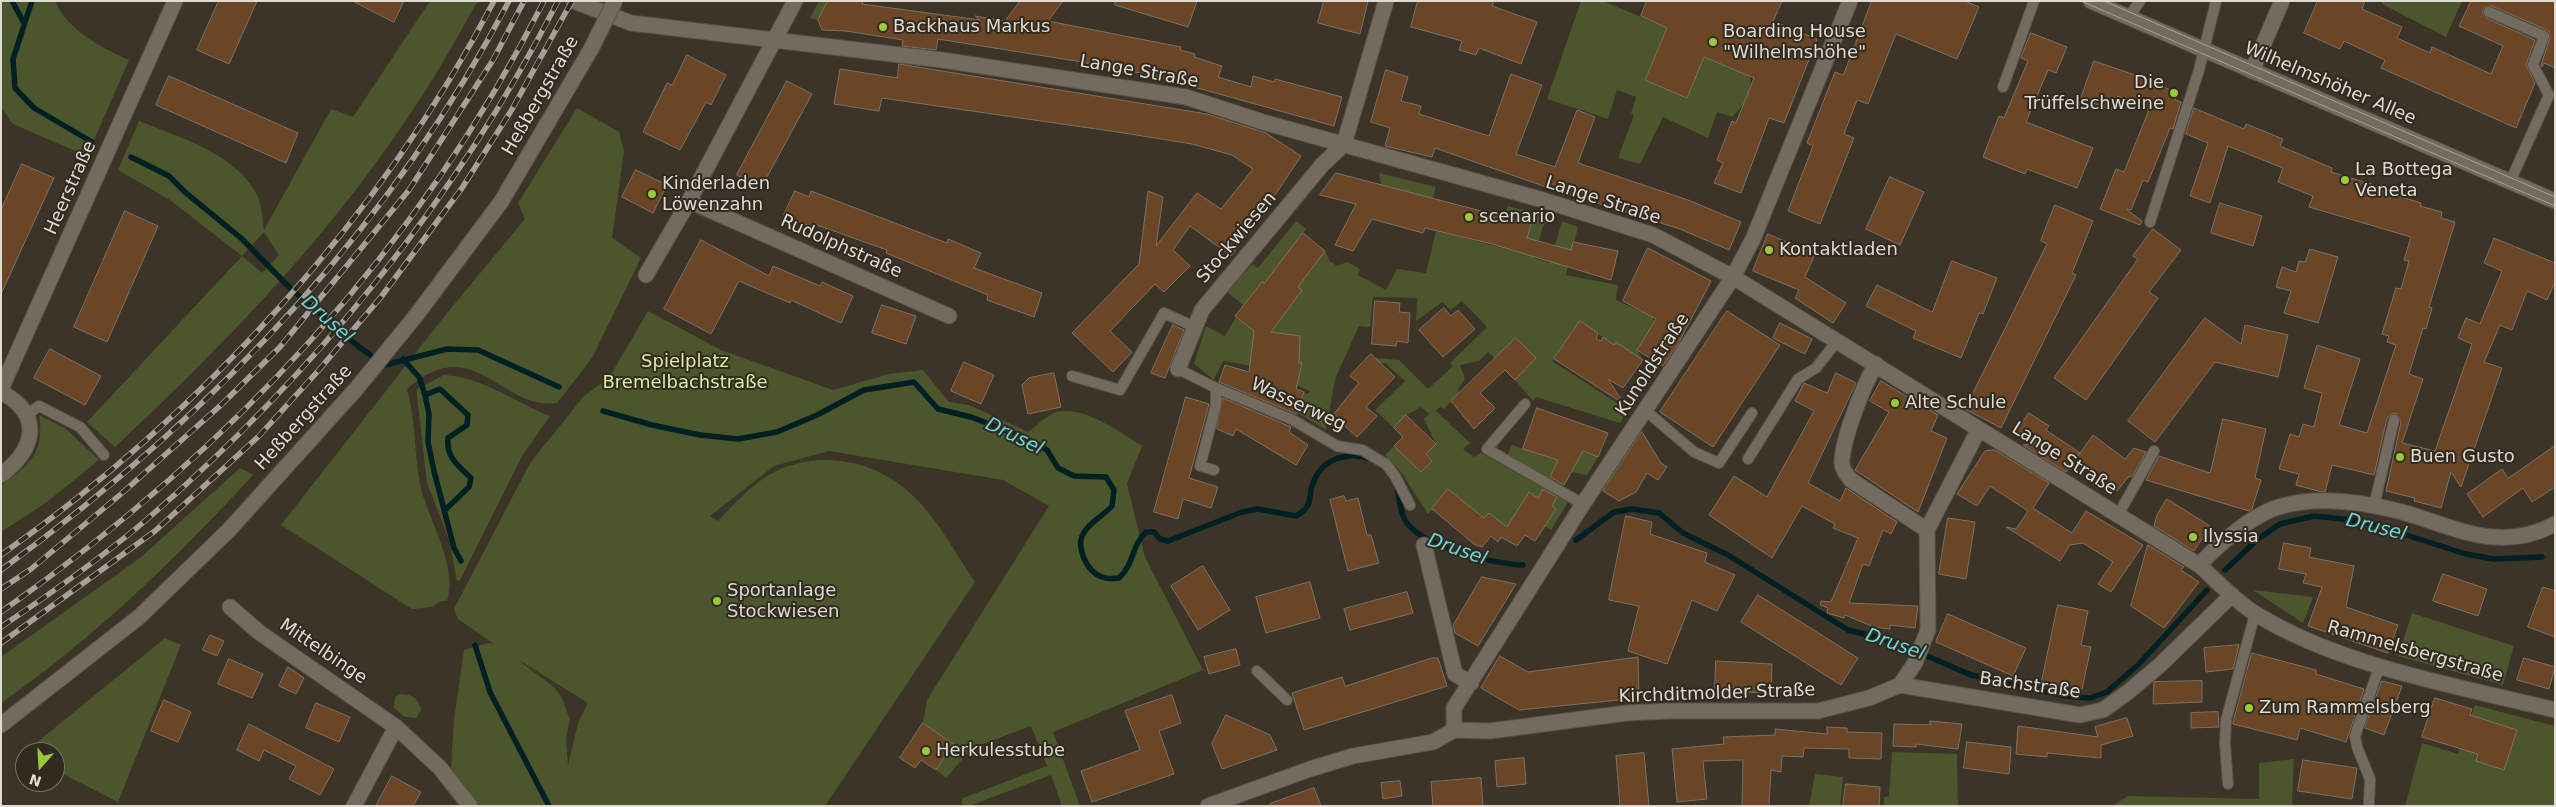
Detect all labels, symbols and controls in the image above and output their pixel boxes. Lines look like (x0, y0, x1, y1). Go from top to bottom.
place label: Backhaus Markus (893, 16, 1050, 38)
marker: Backhaus Markus (877, 21, 889, 33)
place label: Boarding House "Wilhelmshöhe" (1723, 21, 1866, 64)
street label: Heßbergstraße (498, 32, 584, 160)
marker: Boarding House "Wilhelmshöhe" (1707, 36, 1719, 48)
street label: Wilhelmshöher Allee (2241, 38, 2419, 130)
street label: Lange Straße (1078, 51, 1200, 93)
place label: Die Trüffelschweine (2024, 72, 2164, 115)
marker: Die Trüffelschweine (2168, 87, 2180, 99)
street label: Heerstraße (41, 138, 101, 238)
place label: La Bottega Veneta (2355, 159, 2453, 202)
street label: Lange Straße (1543, 172, 1663, 230)
place label: Kinderladen Löwenzahn (662, 173, 770, 215)
marker: La Bottega Veneta (2339, 174, 2351, 186)
marker: Kinderladen Löwenzahn (646, 188, 658, 200)
street label: Stockwiesen (1193, 188, 1281, 288)
place label: scenario (1479, 206, 1555, 228)
street label: Rudolphstraße (777, 211, 905, 283)
marker: scenario (1463, 211, 1475, 223)
place label: Kontaktladen (1779, 239, 1898, 261)
marker: Kontaktladen (1763, 244, 1775, 256)
water label: Drusel (296, 291, 358, 349)
street label: Kunoldstraße (1612, 309, 1694, 421)
park label: Spielplatz Bremelbachstraße (602, 351, 768, 394)
street label: Heßbergstraße (251, 361, 357, 475)
street label: Wasserweg (1247, 374, 1349, 436)
place label: Alte Schule (1905, 392, 2006, 414)
marker: Alte Schule (1889, 397, 1901, 409)
water label: Drusel (981, 413, 1047, 461)
street label: Lange Straße (2007, 418, 2121, 500)
place label: Buen Gusto (2410, 446, 2515, 468)
marker: Buen Gusto (2394, 451, 2406, 463)
water label: Drusel (2343, 510, 2409, 546)
place label: Ilyssia (2203, 526, 2259, 548)
water label: Drusel (1424, 529, 1490, 571)
marker: Ilyssia (2187, 531, 2199, 543)
place label: Sportanlage Stockwiesen (727, 580, 839, 622)
marker: Sportanlage Stockwiesen (711, 595, 723, 607)
street label: Mittelbinge (275, 615, 371, 689)
street label: Rammelsbergstraße (2325, 617, 2505, 687)
water label: Drusel (1862, 624, 1928, 666)
street label: Bachstraße (1978, 668, 2082, 704)
street label: Kirchditmolder Straße (1618, 680, 1816, 708)
place label: Zum Rammelsberg (2259, 697, 2431, 719)
marker: Zum Rammelsberg (2243, 702, 2255, 714)
place label: Herkulesstube (936, 740, 1065, 762)
north arrow (15, 742, 65, 792)
marker: Herkulesstube (920, 745, 932, 757)
text: N (27, 771, 44, 790)

